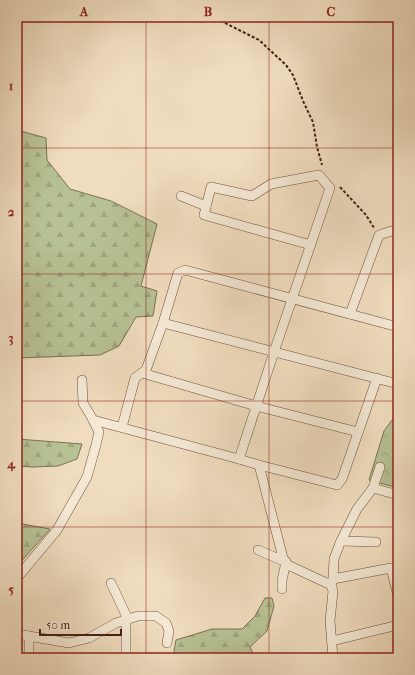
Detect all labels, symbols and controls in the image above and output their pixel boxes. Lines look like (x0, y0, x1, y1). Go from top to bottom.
text: A (79, 4, 89, 19)
text: B (204, 4, 213, 19)
text: C (327, 4, 336, 19)
text: 1 (9, 78, 14, 93)
text: 2 (8, 204, 15, 219)
text: 3 (8, 330, 14, 346)
text: 4 (6, 456, 16, 472)
text: 5 (8, 582, 14, 597)
scale bar (40, 611, 121, 637)
text: 50 m (46, 618, 70, 632)

